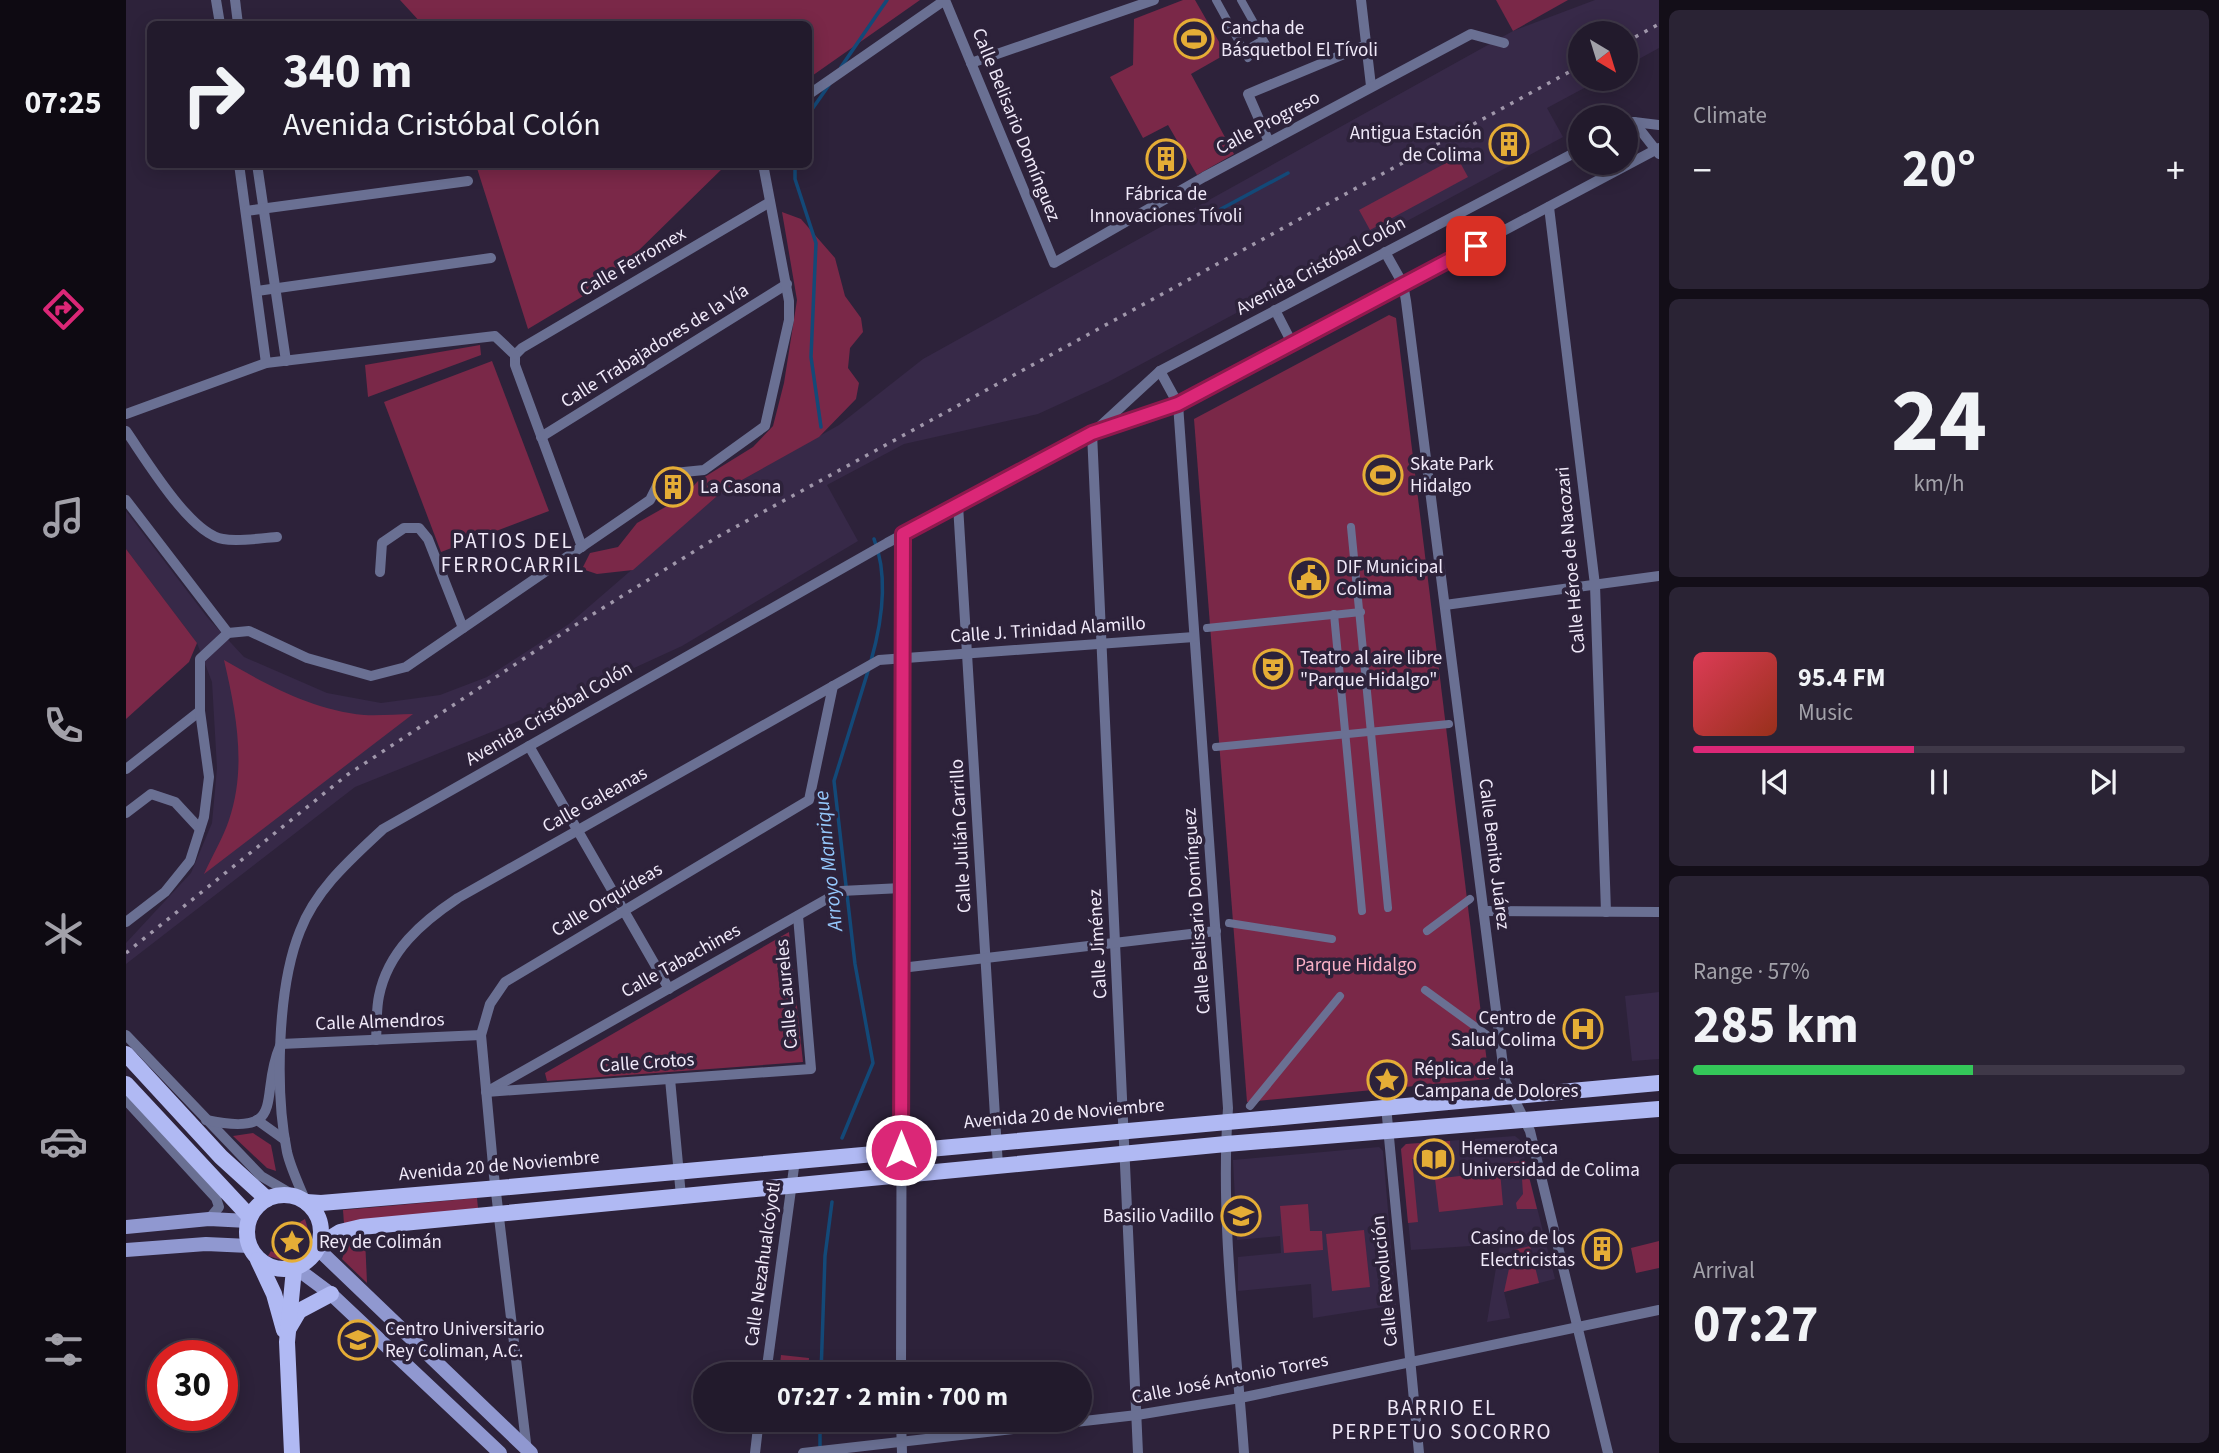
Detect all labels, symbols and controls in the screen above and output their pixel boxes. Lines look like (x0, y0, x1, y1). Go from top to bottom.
place label: Cancha de Básquetbol El Tívoli (1221, 15, 1378, 64)
sports icon: Cancha de Básquetbol El Tívoli (1173, 18, 1215, 60)
north arrow (1568, 21, 1638, 91)
map controls (1568, 21, 1638, 175)
street label: Calle Belisario Domínguez (965, 24, 1067, 226)
text: 340 m (283, 37, 412, 107)
icon: right (168, 49, 259, 140)
text: 07:25 (24, 80, 102, 126)
street label: Calle Progreso (1211, 84, 1325, 162)
text: Climate (1693, 99, 1767, 132)
text: Avenida Cristóbal Colón (283, 102, 601, 148)
button: search (1568, 105, 1638, 175)
place label: Antigua Estación de Colima (1350, 120, 1482, 169)
building icon: Antigua Estación de Colima (1488, 123, 1530, 165)
text: 20° (1902, 133, 1976, 207)
building icon: Fábrica de Innovaciones Tívoli (1145, 138, 1187, 180)
text: − (1693, 144, 1712, 198)
text: + (2166, 144, 2185, 198)
place label: Fábrica de Innovaciones Tívoli (1090, 181, 1242, 230)
street label: Avenida Cristóbal Colón (1231, 210, 1411, 322)
pin (1446, 216, 1506, 276)
street label: Calle Ferromex (575, 220, 692, 303)
icon: arrive (1457, 227, 1495, 265)
street label: Calle Trabajadores de la Vía (556, 277, 754, 415)
icon: directions (39, 285, 88, 334)
text: 24 (1891, 357, 1987, 486)
place label: Skate Park Hidalgo (1410, 451, 1494, 500)
sports icon: Skate Park Hidalgo (1362, 454, 1404, 496)
street label: Calle Héroe de Nacozari (1549, 465, 1593, 655)
building icon: La Casona (652, 466, 694, 508)
text: km/h (1913, 467, 1965, 500)
place label: La Casona (700, 474, 781, 501)
icon: music (39, 493, 88, 542)
district label: PATIOS DEL FERROCARRIL (441, 526, 585, 580)
place label: DIF Municipal Colima (1336, 554, 1443, 603)
public building icon: DIF Municipal Colima (1288, 557, 1330, 599)
street label: Calle J. Trinidad Alamillo (949, 610, 1147, 650)
place label: Teatro al aire libre "Parque Hidalgo" (1300, 645, 1442, 694)
theatre icon: Teatro al aire libre "Parque Hidalgo" (1252, 648, 1294, 690)
street label: Avenida Cristóbal Colón (461, 655, 637, 773)
text: 95.4 FM (1798, 659, 1886, 696)
text: Music (1798, 696, 1853, 729)
icon: phone (39, 701, 88, 750)
street label: Calle Julián Carrillo (943, 758, 979, 914)
street label: Calle Galeanas (538, 760, 652, 840)
icon: previous (1756, 763, 1794, 801)
icon: pause (1920, 763, 1958, 801)
icon: next (2084, 763, 2122, 801)
street label: Calle Benito Juárez (1471, 777, 1517, 931)
water label: Arroyo Manrique (806, 789, 851, 935)
street label: Calle Belisario Domínguez (1176, 807, 1218, 1015)
street label: Calle Orquídeas (546, 856, 668, 944)
street label: Calle Jiménez (1082, 888, 1114, 1000)
icon: climate (39, 909, 88, 958)
street label: Calle Tabachines (616, 917, 746, 1005)
street label: Calle Laureles (769, 938, 805, 1050)
park label: Parque Hidalgo (1295, 952, 1417, 979)
text: Range · 57% (1693, 955, 1810, 988)
text: 285 km (1693, 989, 1859, 1063)
place label: Centro de Salud Colima (1451, 1005, 1556, 1054)
street label: Calle Almendros (315, 1006, 445, 1038)
hospital icon: Centro de Salud Colima (1562, 1008, 1604, 1050)
street label: Calle Crotos (599, 1046, 695, 1080)
place label: Réplica de la Campana de Dolores (1414, 1056, 1579, 1105)
place icon: Réplica de la Campana de Dolores (1366, 1059, 1408, 1101)
street label: Avenida 20 de Noviembre (962, 1092, 1166, 1136)
position arrow (864, 1113, 938, 1187)
icon: car (39, 1117, 88, 1166)
place label: Hemeroteca Universidad de Colima (1461, 1135, 1640, 1184)
library icon: Hemeroteca Universidad de Colima (1413, 1138, 1455, 1180)
street label: Avenida 20 de Noviembre (397, 1144, 601, 1188)
street label: Calle Nezahualcóyotl (738, 1180, 788, 1348)
school or university icon: Basilio Vadillo (1220, 1195, 1262, 1237)
place label: Basilio Vadillo (1103, 1203, 1214, 1230)
street label: Calle Revolución (1365, 1214, 1405, 1348)
place icon: Rey de Colimán (271, 1221, 313, 1263)
place label: Casino de los Electricistas (1471, 1225, 1575, 1274)
building icon: Casino de los Electricistas (1581, 1228, 1623, 1270)
place label: Rey de Colimán (319, 1229, 442, 1256)
text: Arrival (1693, 1254, 1755, 1287)
text: 07:27 (1693, 1288, 1818, 1362)
place label: Centro Universitario Rey Coliman, A.C. (385, 1316, 544, 1365)
school or university icon: Centro Universitario Rey Coliman, A.C. (337, 1319, 379, 1361)
icon: filters (39, 1325, 88, 1374)
speed limit sign: 30 (147, 1340, 238, 1431)
street label: Calle José Antonio Torres (1129, 1347, 1331, 1411)
text: 07:27 · 2 min · 700 m (777, 1378, 1008, 1415)
district label: BARRIO EL PERPETUO SOCORRO (1331, 1393, 1553, 1447)

